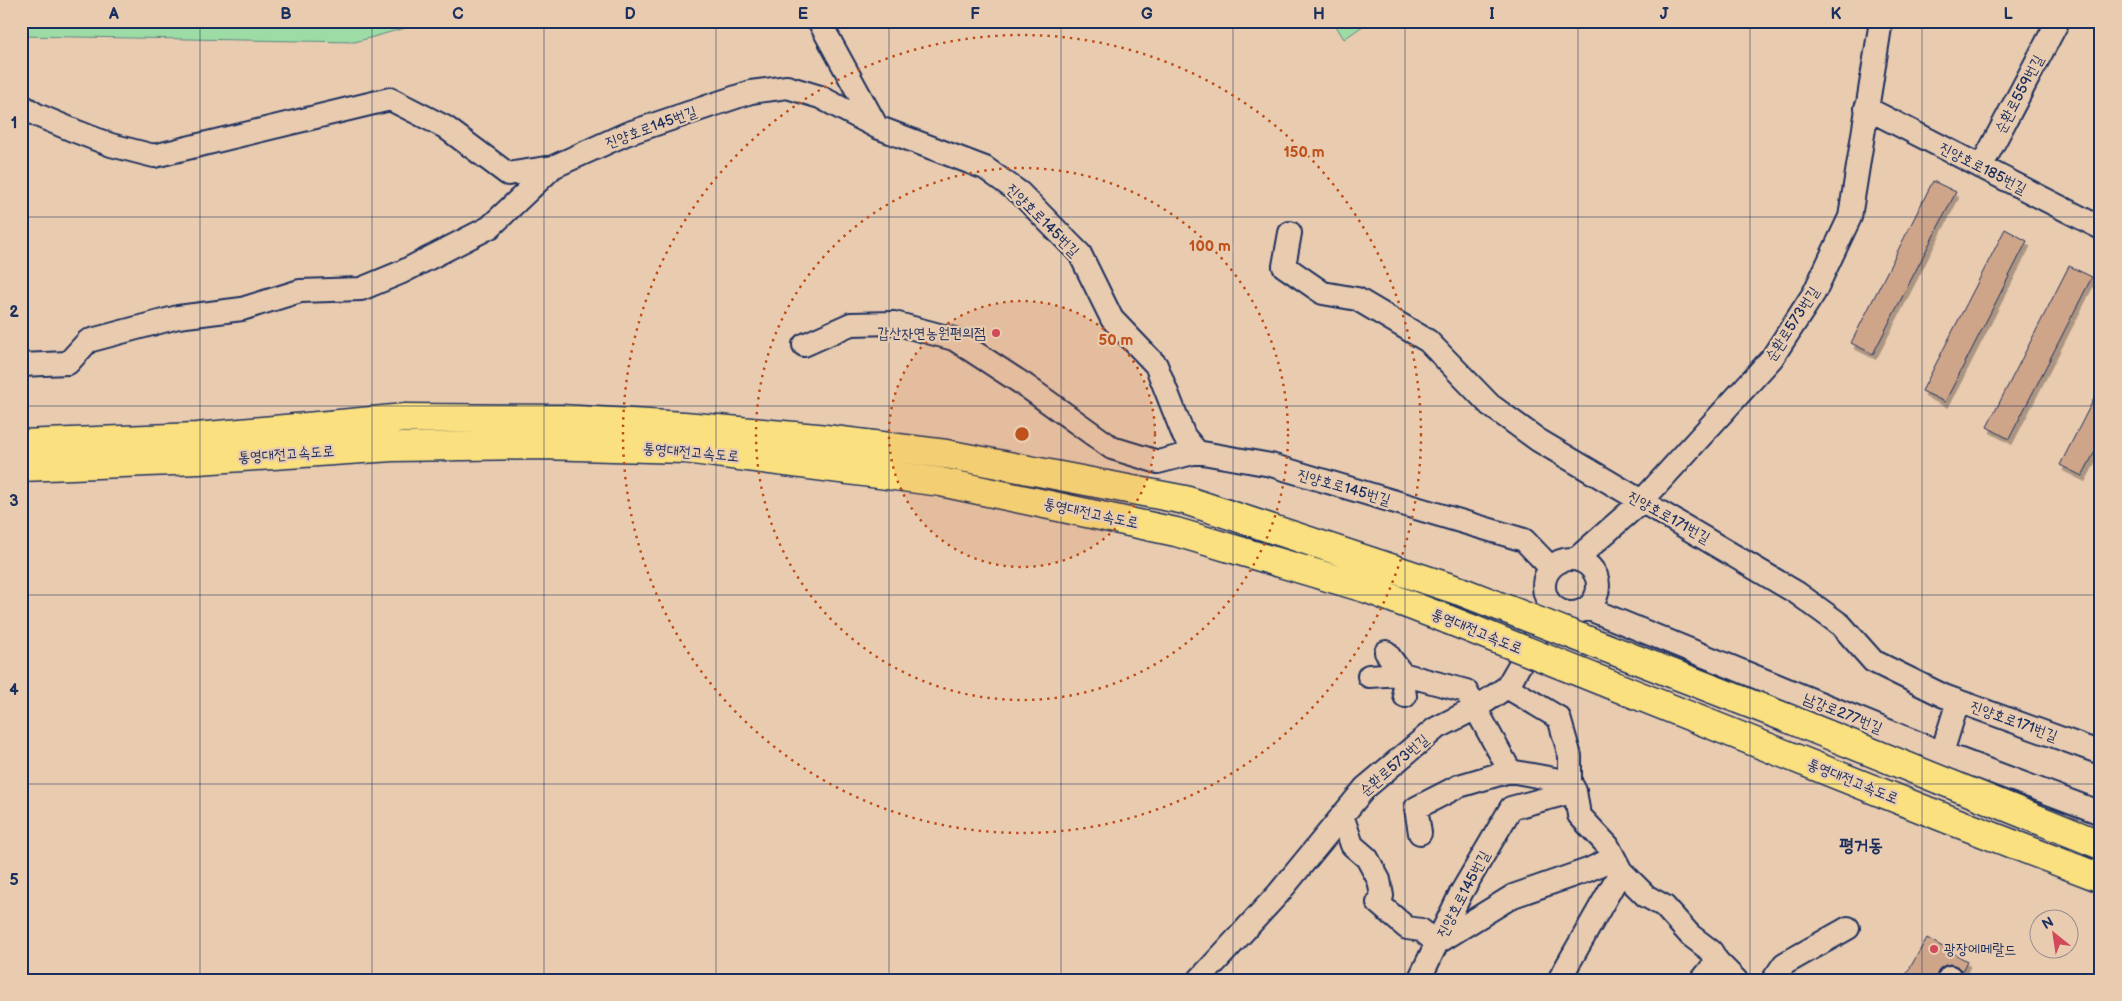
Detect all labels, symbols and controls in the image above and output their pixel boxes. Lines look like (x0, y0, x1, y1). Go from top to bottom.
text: A (108, 5, 119, 24)
text: B (280, 5, 292, 24)
text: C (452, 5, 464, 24)
text: D (624, 5, 636, 24)
text: E (798, 5, 808, 24)
text: F (970, 5, 980, 24)
text: G (1141, 5, 1153, 24)
text: H (1313, 5, 1325, 24)
text: I (1489, 5, 1495, 24)
text: J (1660, 5, 1669, 24)
text: K (1831, 5, 1842, 24)
text: L (2003, 5, 2013, 24)
street label: 순환로559번길 (1991, 52, 2048, 137)
street label: 진양호로145번길 (603, 102, 700, 153)
text: 1 (11, 114, 17, 133)
street label: 진양호로185번길 (1936, 138, 2030, 199)
text: 150 m (1283, 143, 1325, 162)
street label: 진양호로145번길 (1002, 180, 1083, 261)
text: 100 m (1189, 237, 1231, 256)
street label: 순환로573번길 (1761, 283, 1824, 365)
text: 2 (9, 303, 19, 322)
place label: 갑산자연농원편의점 (877, 324, 986, 343)
marker: 갑산자연농원편의점 (990, 327, 1002, 339)
text: 50 m (1099, 331, 1134, 350)
centre of rings (1013, 425, 1031, 443)
street label: 통영대전고속도로 (642, 439, 740, 466)
street label: 통영대전고속도로 (237, 442, 335, 467)
street label: 진양호로145번길 (1295, 465, 1393, 510)
street label: 진양호로171번길 (1624, 487, 1713, 548)
text: 3 (9, 492, 19, 511)
street label: 통영대전고속도로 (1042, 494, 1140, 533)
street label: 통영대전고속도로 (1428, 605, 1525, 658)
text: 4 (9, 681, 19, 700)
street label: 남강로277번길 (1800, 689, 1885, 738)
street label: 진양호로171번길 (1968, 697, 2060, 746)
street label: 순환로573번길 (1356, 730, 1433, 801)
street label: 통영대전고속도로 (1804, 755, 1901, 808)
district label: 평거동 (1839, 835, 1883, 856)
street label: 진양호로145번길 (1433, 847, 1494, 941)
text: 5 (9, 871, 19, 890)
north arrow (2030, 908, 2080, 958)
text: N (2039, 913, 2057, 933)
place label: 광장에메랄드 (1944, 940, 2016, 959)
marker: 광장에메랄드 (1928, 943, 1940, 955)

